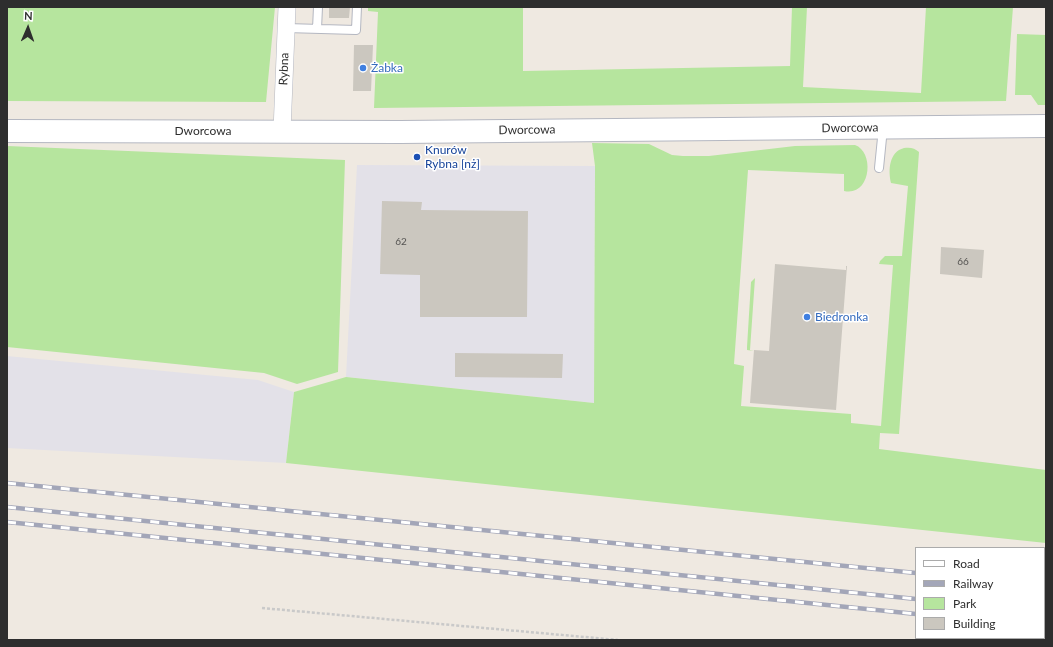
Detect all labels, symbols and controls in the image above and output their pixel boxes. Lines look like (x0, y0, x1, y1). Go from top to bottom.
north arrow (8, 8, 48, 48)
text: N (24, 9, 33, 22)
street label: Rybna (276, 52, 292, 86)
place label: Żabka (371, 61, 403, 75)
marker: Żabka (358, 63, 368, 73)
street label: Dworcowa (821, 120, 879, 136)
street label: Dworcowa (498, 122, 556, 138)
street label: Dworcowa (174, 124, 232, 138)
place label: Knurów Rybna [nż] (425, 143, 480, 171)
marker: Knurów Rybna [nż] (412, 152, 422, 162)
house number: 62 (395, 236, 407, 248)
house number: 66 (957, 256, 969, 268)
place label: Biedronka (815, 310, 868, 324)
marker: Biedronka (802, 312, 812, 322)
legend (915, 547, 1045, 639)
text: Road (953, 556, 980, 571)
text: Railway (953, 576, 993, 591)
text: Park (953, 596, 976, 611)
text: Building (953, 616, 996, 631)

